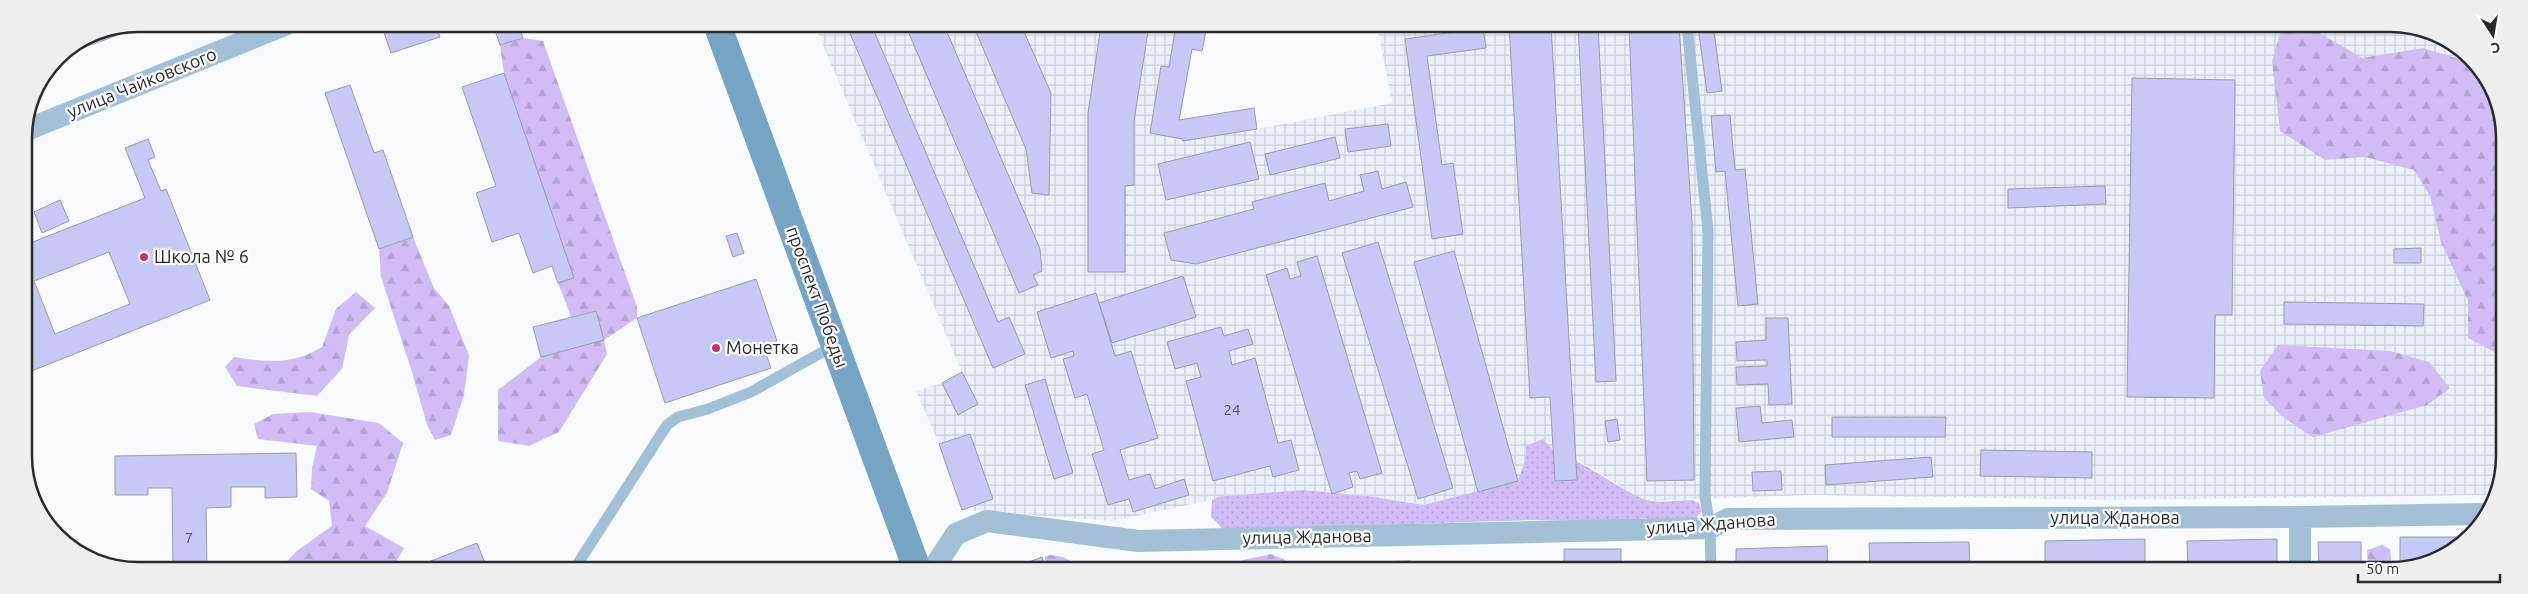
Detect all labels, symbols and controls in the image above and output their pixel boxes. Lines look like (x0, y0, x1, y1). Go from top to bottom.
north arrow (2468, 10, 2518, 60)
text: С (2490, 39, 2502, 56)
street label: улица Чайковского (64, 43, 219, 121)
street label: проспект Победы (783, 223, 853, 370)
place label: Школа № 6 (154, 246, 249, 266)
marker: Школа № 6 (138, 251, 150, 263)
place label: Монетка (726, 337, 799, 357)
marker: Монетка (710, 342, 722, 354)
house number: 24 (1224, 401, 1240, 418)
street label: улица Жданова (2050, 507, 2180, 527)
street label: улица Жданова (1646, 509, 1776, 537)
street label: улица Жданова (1242, 525, 1372, 547)
house number: 7 (185, 529, 193, 546)
scale bar (2358, 552, 2500, 584)
text: 50 m (2366, 560, 2399, 577)

